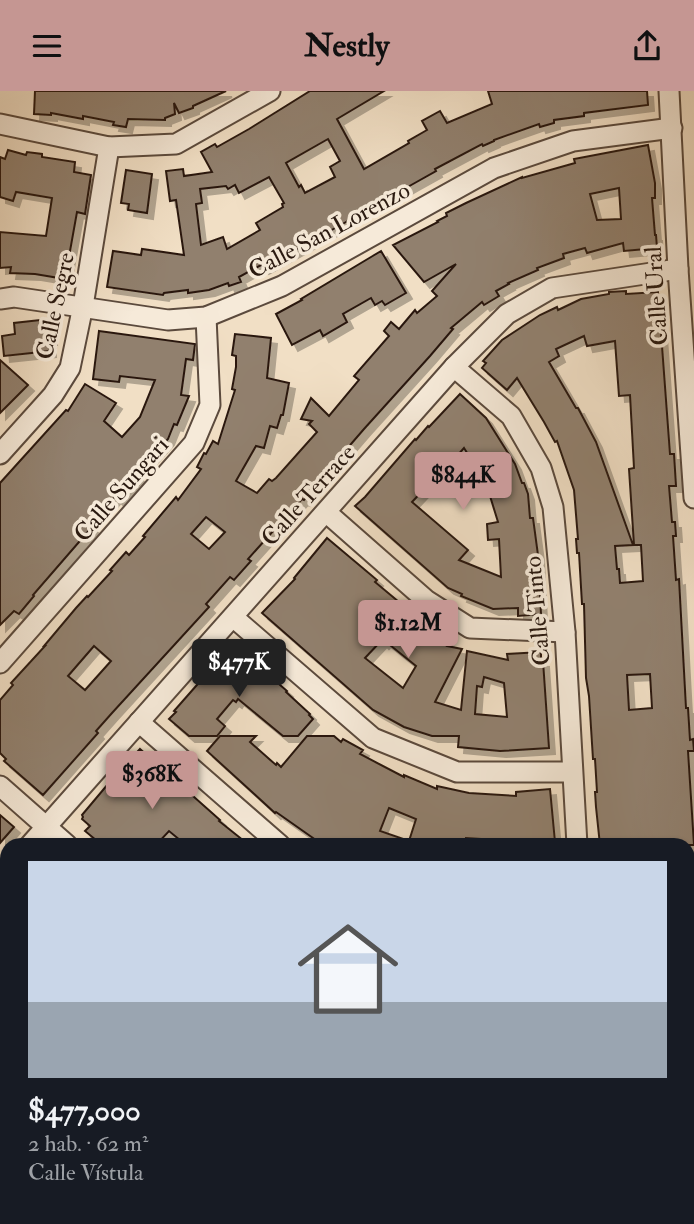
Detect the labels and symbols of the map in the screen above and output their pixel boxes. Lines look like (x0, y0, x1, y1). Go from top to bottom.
street label: Calle San Lorenzo (243, 175, 415, 286)
street label: Calle Ural (638, 245, 675, 346)
street label: Calle Segre (29, 250, 82, 363)
street label: Calle Sungari (67, 430, 176, 548)
street label: Calle Terrace (254, 438, 362, 553)
pin: $844K (414, 453, 512, 512)
street label: Calle Tinto (517, 555, 558, 667)
pin: $1.12M (351, 601, 465, 660)
pin: $477K (190, 639, 288, 699)
pin: $368K (103, 751, 201, 811)

